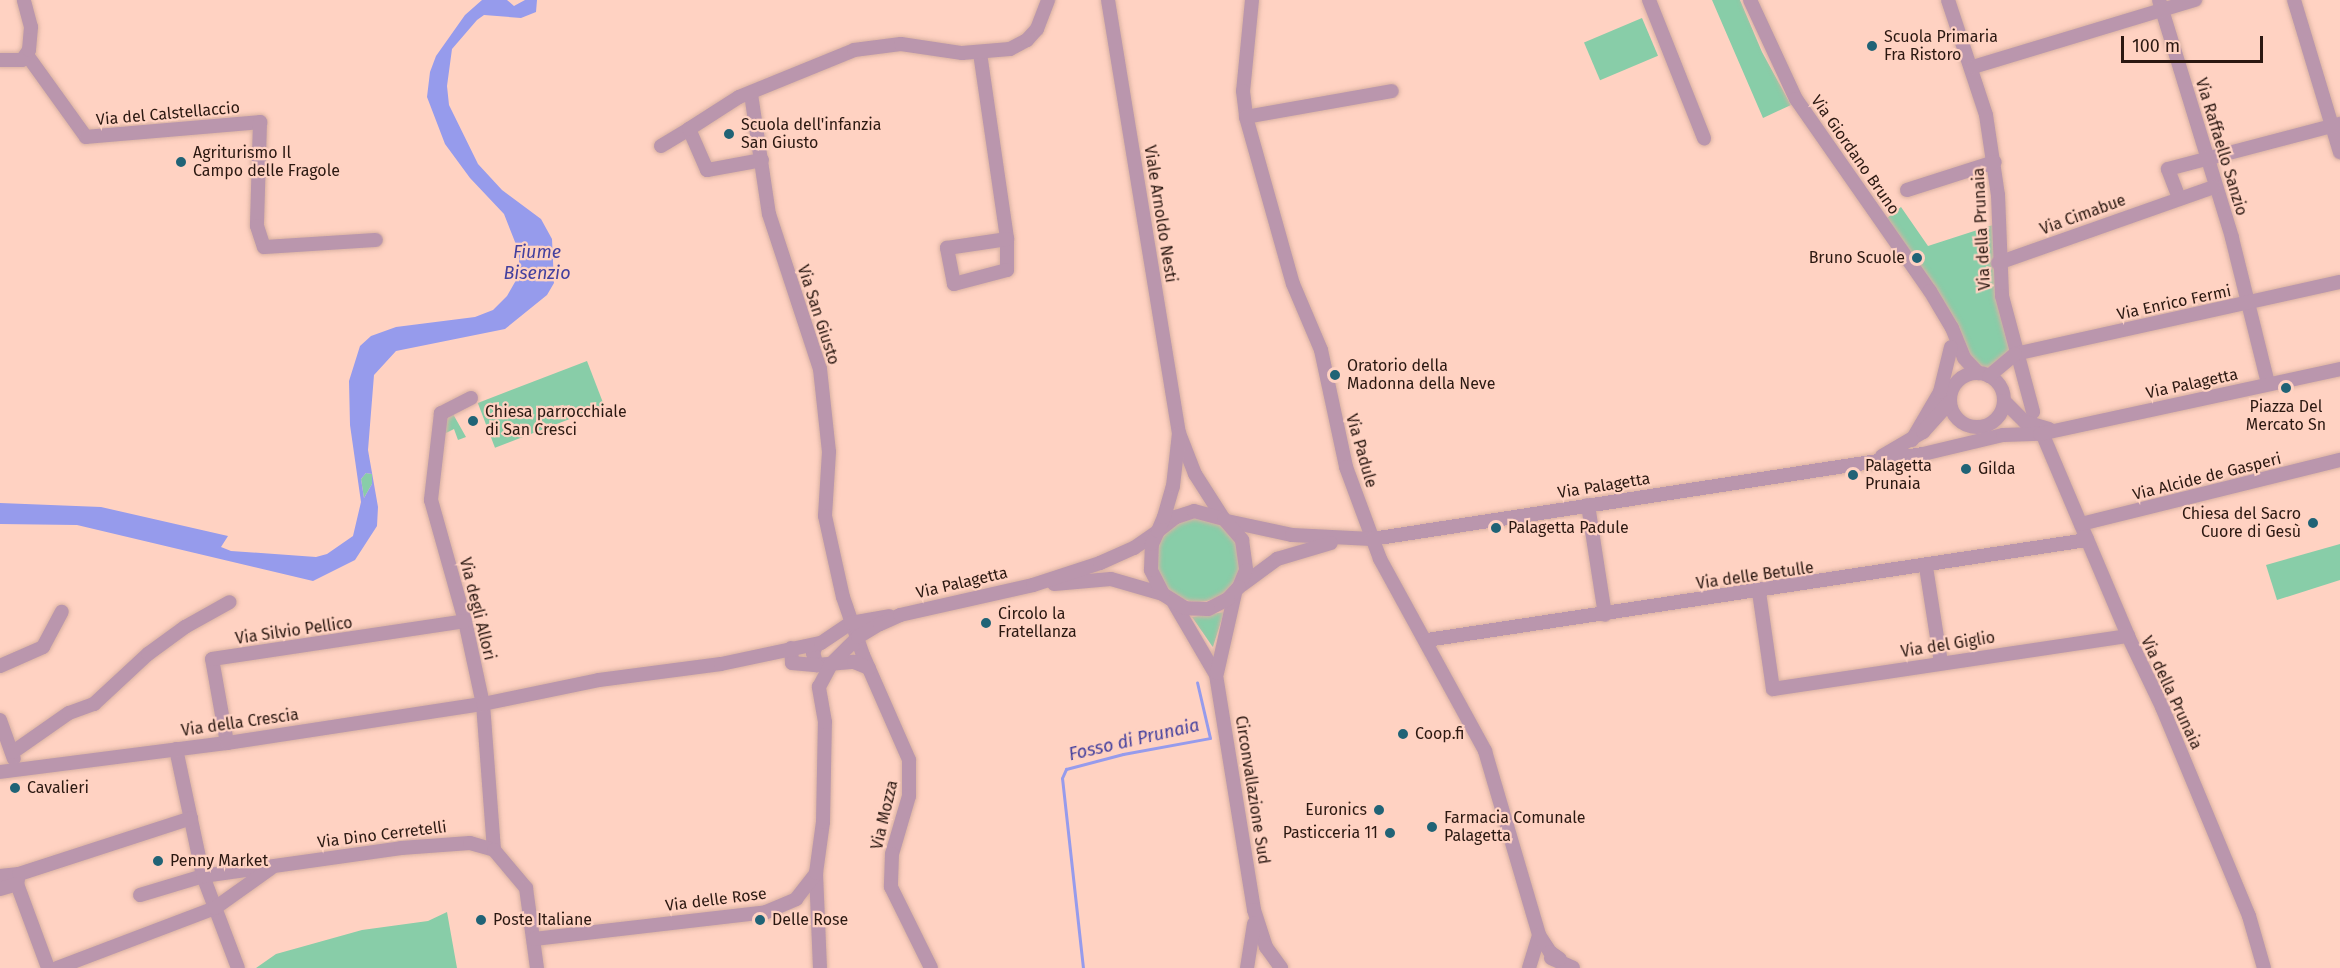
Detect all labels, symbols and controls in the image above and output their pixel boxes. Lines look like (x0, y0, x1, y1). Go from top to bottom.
scale bar (2124, 24, 2266, 62)
place label: Scuola Primaria Fra Ristoro (1884, 27, 1998, 65)
text: 100 m (2132, 35, 2180, 57)
marker: Scuola Primaria Fra Ristoro (1865, 39, 1879, 53)
street label: Via Raffaello Sanzio (2191, 76, 2251, 218)
street label: Via Giordano Bruno (1807, 92, 1903, 218)
street label: Via del Calstellaccio (95, 98, 241, 130)
place label: Scuola dell'infanzia San Giusto (741, 115, 882, 153)
marker: Scuola dell'infanzia San Giusto (722, 127, 736, 141)
place label: Agriturismo Il Campo delle Fragole (193, 143, 340, 181)
street label: Viale Arnoldo Nesti (1140, 144, 1180, 284)
marker: Agriturismo Il Campo delle Fragole (174, 155, 188, 169)
street label: Via della Prunaia (1969, 167, 1995, 291)
street label: Via Cimabue (2038, 191, 2128, 239)
water label: Fiume Bisenzio (503, 242, 571, 284)
place label: Bruno Scuole (1809, 248, 1905, 268)
marker: Bruno Scuole (1910, 251, 1924, 265)
street label: Via San Giusto (793, 263, 843, 367)
street label: Via Enrico Fermi (2115, 282, 2233, 324)
place label: Oratorio della Madonna della Neve (1347, 356, 1495, 394)
street label: Via Palagetta (2144, 365, 2240, 403)
marker: Oratorio della Madonna della Neve (1328, 368, 1342, 382)
marker: Piazza Del Mercato Sn (2279, 381, 2293, 395)
place label: Piazza Del Mercato Sn (2246, 397, 2326, 435)
place label: Chiesa parrocchiale di San Cresci (485, 402, 627, 440)
street label: Via Padule (1341, 412, 1381, 490)
marker: Chiesa parrocchiale di San Cresci (466, 414, 480, 428)
street label: Via Alcide de Gasperi (2131, 449, 2283, 505)
place label: Palagetta Prunaia (1865, 456, 1932, 494)
place label: Gilda (1978, 459, 2015, 479)
marker: Gilda (1959, 462, 1973, 476)
marker: Palagetta Prunaia (1846, 468, 1860, 482)
street label: Via Palagetta (1556, 469, 1652, 503)
place label: Chiesa del Sacro Cuore di Gesù (2182, 504, 2301, 542)
marker: Chiesa del Sacro Cuore di Gesù (2306, 516, 2320, 530)
place label: Palagetta Padule (1508, 518, 1629, 538)
marker: Palagetta Padule (1489, 521, 1503, 535)
street label: Via degli Allori (455, 556, 499, 662)
street label: Via delle Betulle (1695, 558, 1815, 594)
street label: Via Palagetta (914, 563, 1010, 603)
place label: Circolo la Fratellanza (998, 604, 1077, 642)
street label: Via Silvio Pellico (234, 613, 354, 649)
marker: Circolo la Fratellanza (979, 616, 993, 630)
street label: Via del Giglio (1900, 628, 1996, 662)
street label: Via della Prunaia (2136, 633, 2206, 753)
street label: Via della Crescia (180, 705, 300, 741)
water label: Fosso di Prunaia (1067, 714, 1201, 766)
street label: Circonvallazione Sud (1231, 714, 1273, 866)
place label: Coop.fi (1415, 724, 1464, 744)
marker: Coop.fi (1396, 727, 1410, 741)
place label: Cavalieri (27, 778, 89, 798)
street label: Via Mozza (868, 779, 902, 851)
marker: Cavalieri (8, 781, 22, 795)
place label: Euronics (1305, 800, 1367, 820)
marker: Euronics (1372, 803, 1386, 817)
place label: Farmacia Comunale Palagetta (1444, 808, 1586, 846)
street label: Via Dino Cerretelli (316, 818, 448, 852)
marker: Farmacia Comunale Palagetta (1425, 820, 1439, 834)
place label: Pasticceria 11 (1283, 823, 1378, 843)
marker: Pasticceria 11 (1383, 826, 1397, 840)
place label: Penny Market (170, 851, 268, 871)
marker: Penny Market (151, 854, 165, 868)
street label: Via delle Rose (664, 884, 768, 916)
place label: Poste Italiane (493, 910, 592, 930)
place label: Delle Rose (772, 910, 848, 930)
marker: Poste Italiane (474, 913, 488, 927)
marker: Delle Rose (753, 913, 767, 927)

